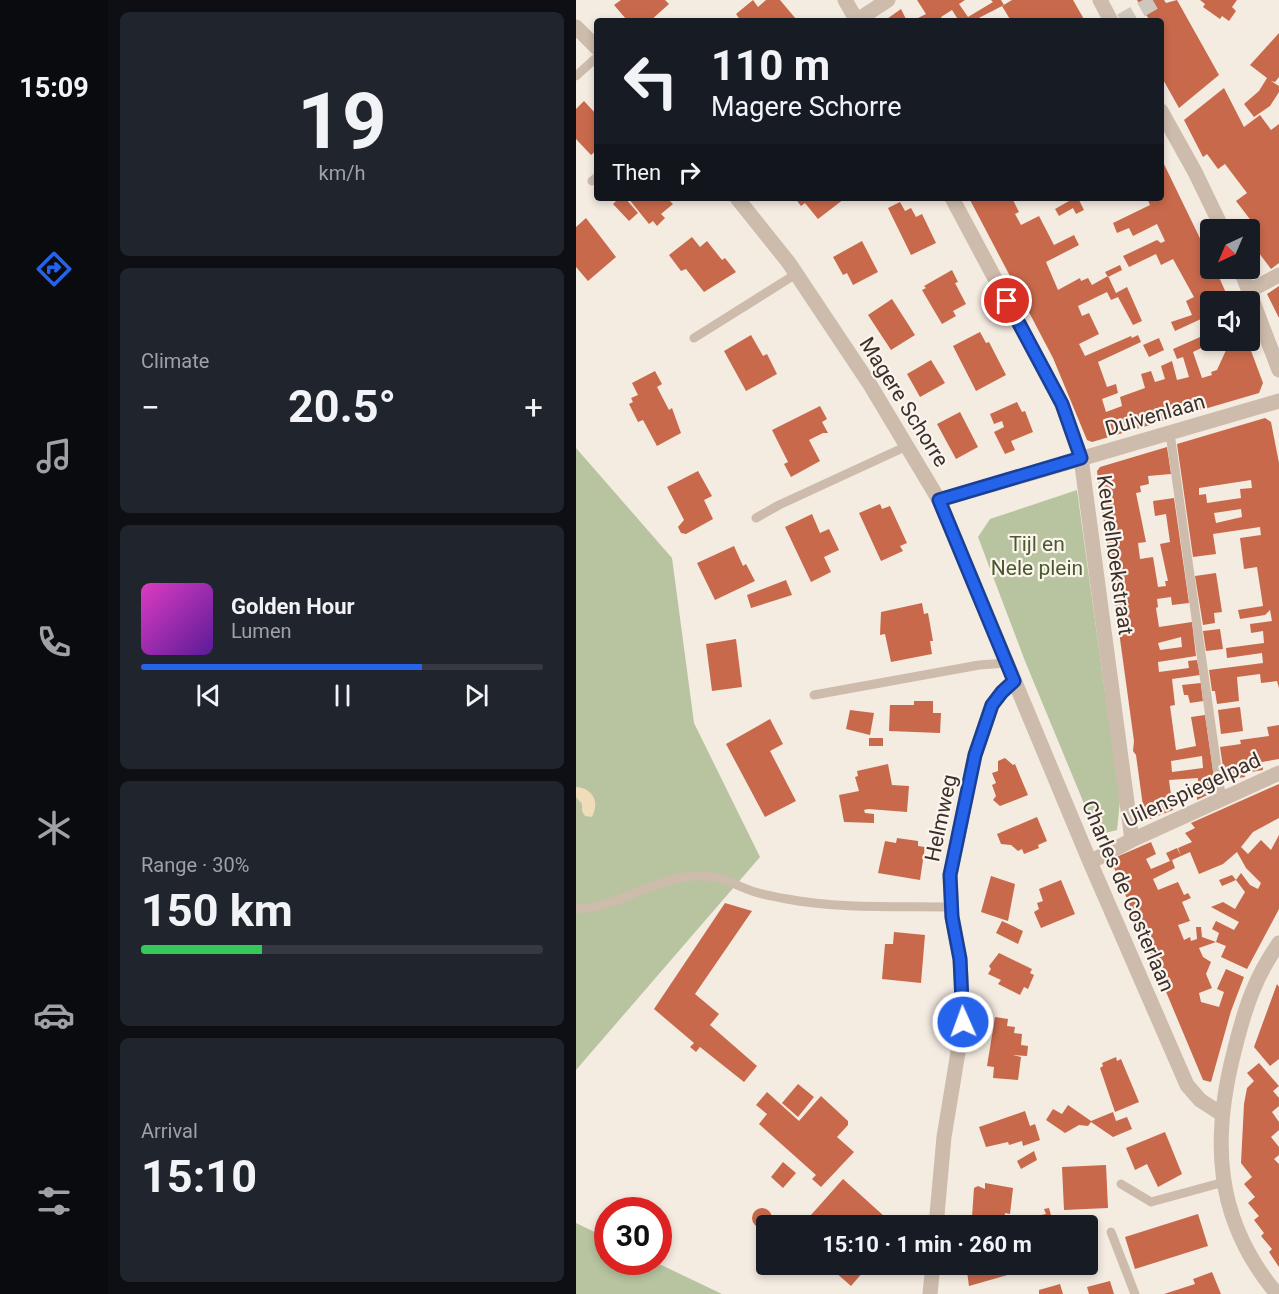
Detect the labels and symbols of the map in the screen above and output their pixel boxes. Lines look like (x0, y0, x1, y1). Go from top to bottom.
north arrow (1200, 219, 1260, 279)
pin (981, 275, 1032, 326)
street label: Magere Schorre (855, 333, 953, 471)
street label: Duivenlaan (1102, 389, 1208, 441)
street label: Keuvelhoekstraat (1092, 473, 1138, 637)
park label: Tijl en Nele plein (991, 532, 1083, 580)
street label: Uilenspiegelpad (1120, 748, 1264, 832)
street label: Helmweg (920, 772, 962, 864)
street label: Charles de Costerlaan (1077, 797, 1179, 995)
position arrow (931, 990, 995, 1054)
speed limit sign: 30 (594, 1197, 672, 1275)

